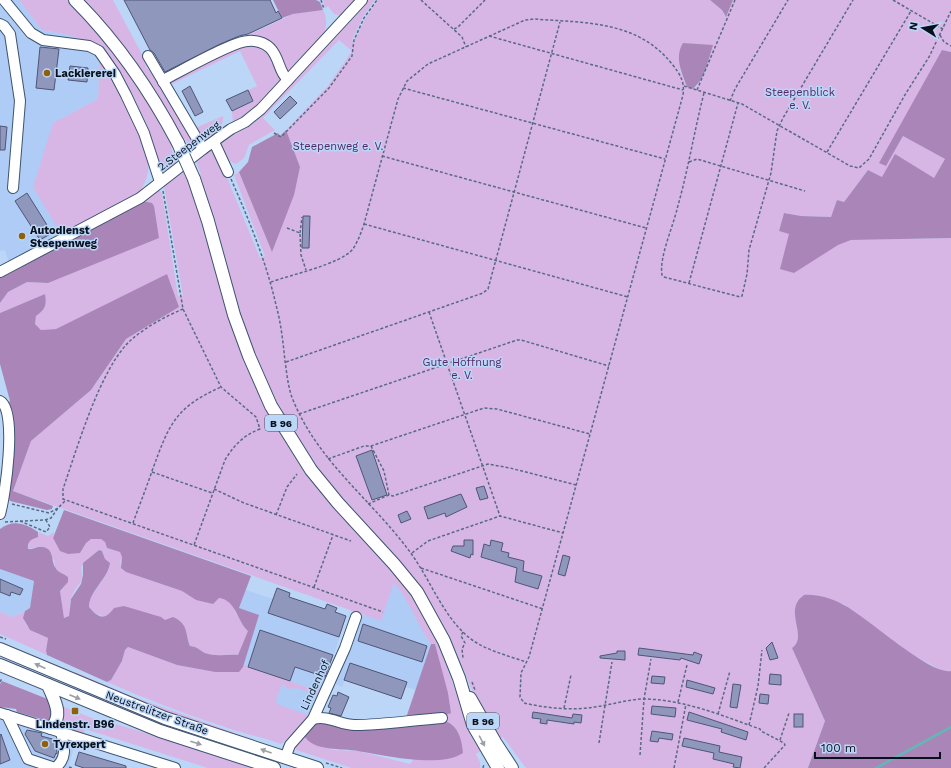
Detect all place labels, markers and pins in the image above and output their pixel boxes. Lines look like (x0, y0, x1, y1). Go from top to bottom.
place label: Lackiererei (55, 67, 116, 80)
marker: Lackiererei (42, 68, 52, 78)
place label: Autodienst Steepenweg (30, 224, 98, 250)
marker: Autodienst Steepenweg (17, 231, 27, 241)
marker: Lindenstr. B96 (70, 706, 80, 716)
place label: Lindenstr. B96 (36, 718, 115, 731)
place label: Tyrexpert (53, 738, 106, 751)
marker: Tyrexpert (40, 739, 50, 749)

